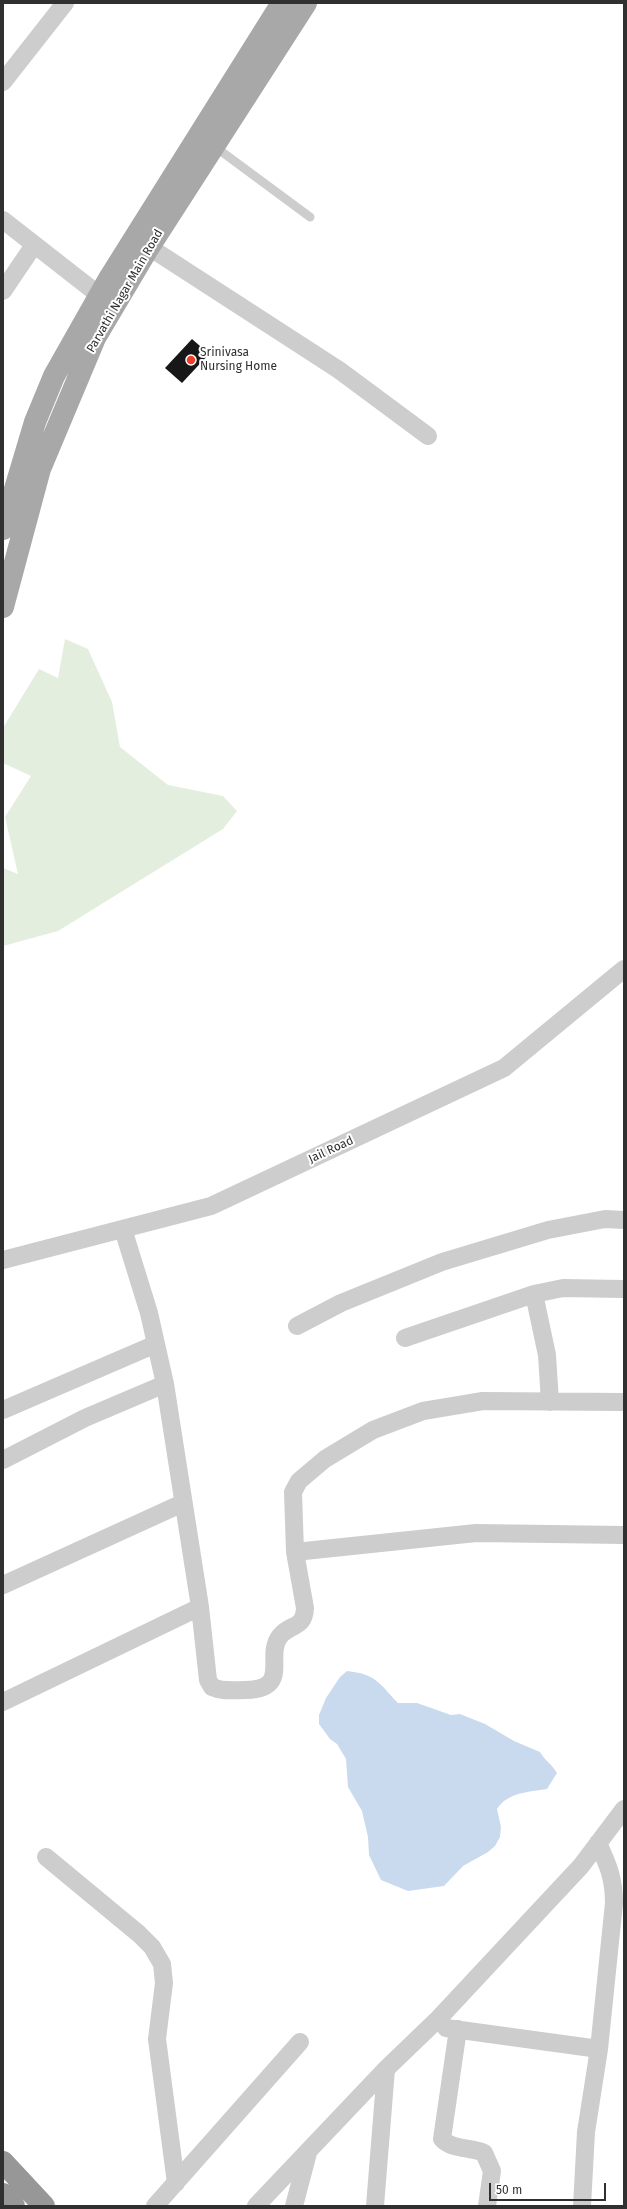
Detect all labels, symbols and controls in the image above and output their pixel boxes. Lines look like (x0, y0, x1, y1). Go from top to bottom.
street label: Parvathi Nagar Main Road (84, 227, 166, 355)
place label: Srinivasa Nursing Home (200, 346, 277, 374)
marker: Srinivasa Nursing Home (185, 354, 197, 366)
street label: Jail Road (306, 1133, 356, 1167)
scale bar (491, 2175, 608, 2201)
text: 50 m (496, 2183, 522, 2197)

